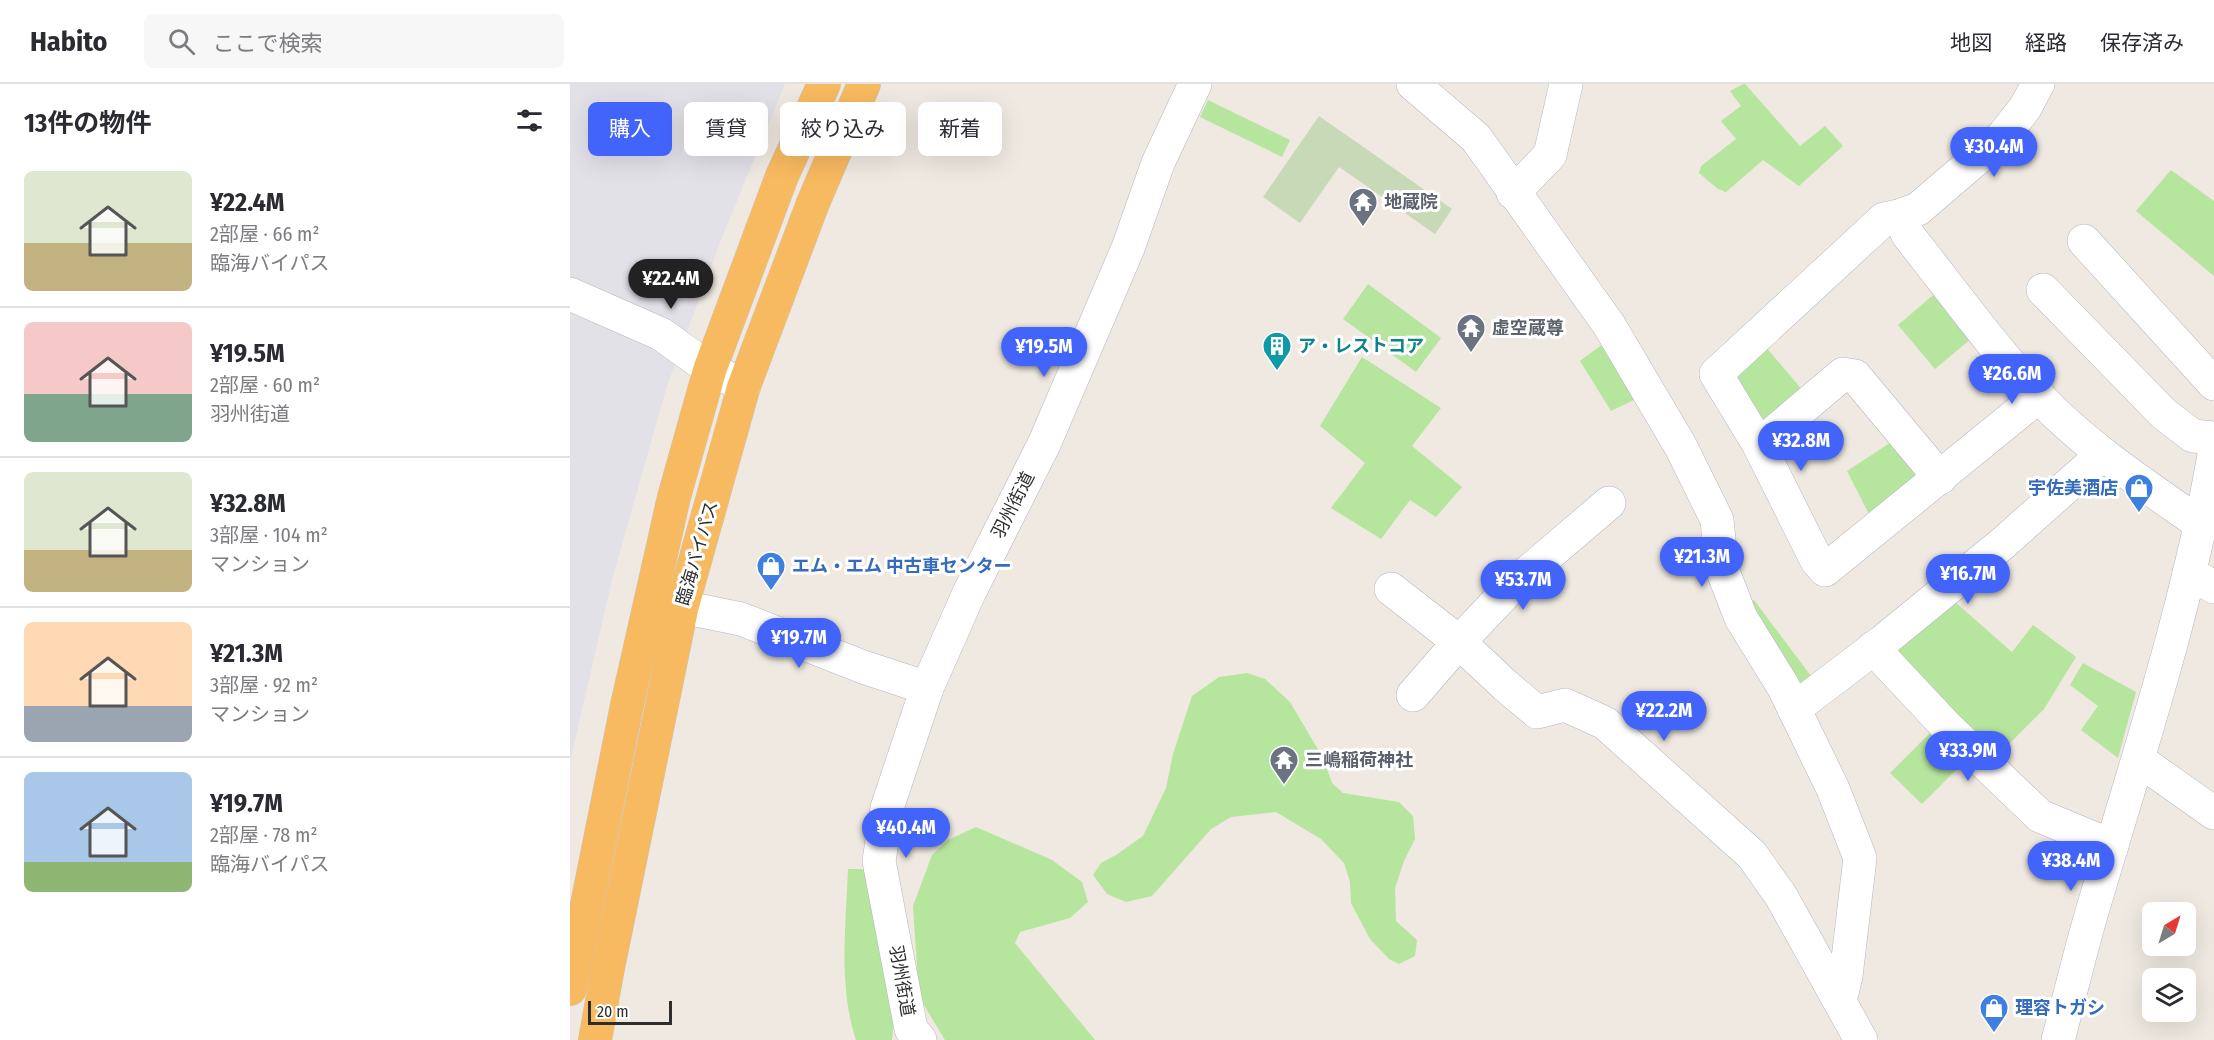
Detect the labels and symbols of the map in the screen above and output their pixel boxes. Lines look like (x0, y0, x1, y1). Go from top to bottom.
pin: ¥30.4M (1945, 127, 2043, 178)
temple icon: 地蔵院 (1347, 186, 1379, 228)
place label: 地蔵院 (1384, 191, 1438, 213)
pin: ¥22.4M (622, 259, 720, 310)
temple icon: 虚空蔵尊 (1455, 312, 1487, 354)
place label: 虚空蔵尊 (1492, 317, 1564, 339)
pin: ¥19.5M (995, 327, 1093, 378)
building icon: ア・レストコア (1261, 330, 1293, 372)
place label: ア・レストコア (1298, 335, 1424, 357)
pin: ¥26.6M (1963, 354, 2061, 405)
pin: ¥32.8M (1752, 421, 1850, 472)
street label: 羽州街道 (987, 468, 1039, 542)
shop icon: 宇佐美酒店 (2123, 472, 2155, 514)
place label: 宇佐美酒店 (2028, 477, 2118, 499)
street label: 臨海バイパス (672, 498, 722, 608)
pin: ¥21.3M (1653, 537, 1751, 588)
shop icon: エム・エム 中古車センター (755, 550, 787, 592)
pin: ¥16.7M (1919, 554, 2017, 605)
place label: エム・エム 中古車センター (792, 555, 1012, 577)
pin: ¥53.7M (1474, 560, 1572, 611)
pin: ¥19.7M (750, 618, 848, 669)
pin: ¥22.2M (1615, 691, 1713, 742)
pin: ¥33.9M (1919, 731, 2017, 782)
temple icon: 三嶋稲荷神社 (1268, 744, 1300, 786)
place label: 三嶋稲荷神社 (1305, 749, 1413, 771)
pin: ¥40.4M (857, 808, 955, 859)
pin: ¥38.4M (2022, 841, 2120, 892)
north arrow (2142, 902, 2196, 956)
street label: 羽州街道 (885, 944, 919, 1018)
shop icon: 理容トガシ (1978, 992, 2010, 1034)
place label: 理容トガシ (2015, 997, 2105, 1019)
scale bar (588, 998, 672, 1026)

